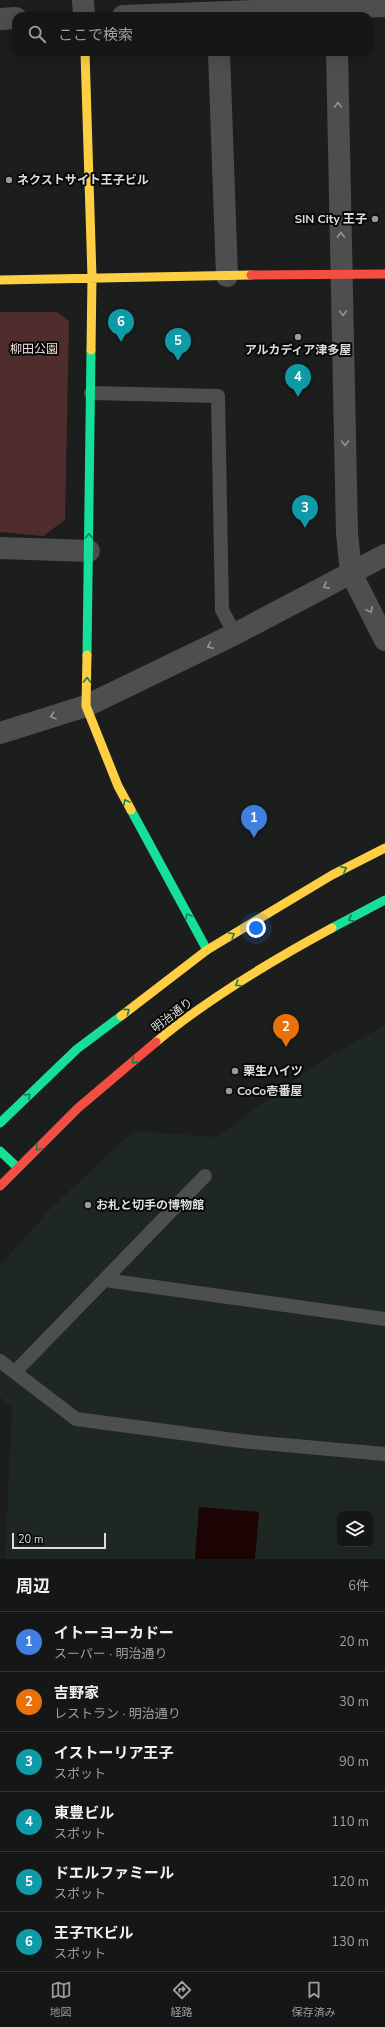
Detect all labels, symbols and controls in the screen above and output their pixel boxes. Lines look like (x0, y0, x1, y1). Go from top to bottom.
search box (12, 12, 373, 56)
icon: search (26, 23, 48, 45)
text: ここで検索 (58, 25, 133, 45)
one-way arrow (334, 102, 343, 108)
place label: ネクストサイト王子ビル (17, 172, 149, 188)
marker: ネクストサイト王子ビル (4, 175, 14, 185)
place label: SIN City 王子 (294, 211, 367, 227)
marker: SIN City 王子 (370, 214, 380, 224)
one-way arrow (337, 232, 345, 238)
pin: 6 (108, 309, 134, 342)
one-way arrow (339, 310, 347, 316)
pin: 5 (165, 328, 191, 361)
marker: アルカディア津多屋 (293, 332, 303, 342)
park label: 柳田公園 (10, 341, 58, 357)
place label: アルカディア津多屋 (245, 342, 351, 358)
pin: 4 (285, 364, 311, 397)
one-way arrow (341, 440, 349, 446)
pin: 3 (292, 495, 318, 528)
one-way arrow (85, 533, 94, 539)
one-way arrow (322, 582, 330, 589)
one-way arrow (365, 606, 373, 614)
one-way arrow (207, 641, 214, 649)
one-way arrow (82, 677, 91, 683)
one-way arrow (50, 712, 57, 720)
one-way arrow (124, 799, 131, 806)
pin: 1 (241, 805, 267, 838)
one-way arrow (340, 867, 347, 874)
one-way arrow (185, 913, 193, 920)
one-way arrow (347, 914, 355, 921)
your location (246, 918, 266, 938)
one-way arrow (228, 933, 235, 940)
one-way arrow (235, 980, 242, 987)
street label: 明治通り (148, 994, 196, 1036)
one-way arrow (122, 1009, 129, 1016)
pin: 2 (273, 1014, 299, 1047)
one-way arrow (131, 1056, 139, 1064)
place label: 栗生ハイツ (243, 1063, 303, 1079)
marker: 栗生ハイツ (230, 1066, 240, 1076)
place label: CoCo壱番屋 (237, 1083, 302, 1099)
marker: CoCo壱番屋 (224, 1086, 234, 1096)
one-way arrow (23, 1093, 31, 1101)
one-way arrow (35, 1143, 43, 1151)
place label: お札と切手の博物館 (96, 1197, 204, 1213)
marker: お札と切手の博物館 (83, 1200, 93, 1210)
map controls (337, 1511, 373, 1547)
button: layers (337, 1511, 373, 1547)
scale bar (12, 1531, 106, 1550)
text: 20 m (18, 1532, 43, 1547)
text: 周辺 (16, 1575, 50, 1598)
text: 6件 (348, 1577, 369, 1595)
text: イトーヨーカドー (54, 1623, 174, 1643)
text: 1 (25, 1633, 33, 1651)
text: 20 m (339, 1633, 369, 1651)
text: スーパー · 明治通り (54, 1645, 168, 1663)
text: 吉野家 (54, 1683, 99, 1703)
text: 2 (25, 1693, 33, 1711)
text: 30 m (339, 1693, 369, 1711)
text: レストラン · 明治通り (54, 1705, 181, 1723)
text: イストーリア王子 (54, 1743, 174, 1763)
text: 3 (25, 1753, 33, 1771)
text: 90 m (339, 1753, 369, 1771)
text: スポット (54, 1765, 106, 1783)
text: 東豊ビル (54, 1803, 114, 1823)
text: 4 (25, 1813, 33, 1831)
text: 110 m (331, 1813, 369, 1831)
text: スポット (54, 1825, 106, 1843)
text: ドエルファミール (54, 1863, 174, 1883)
text: 5 (25, 1873, 33, 1891)
text: 120 m (331, 1873, 369, 1891)
text: スポット (54, 1885, 106, 1903)
text: 王子TKビル (54, 1923, 133, 1943)
text: 6 (25, 1933, 33, 1951)
text: 130 m (331, 1933, 369, 1951)
text: スポット (54, 1945, 106, 1963)
tab: 地図 (50, 1979, 72, 2020)
tab: 経路 (171, 1979, 193, 2020)
tab: 保存済み (292, 1979, 336, 2020)

